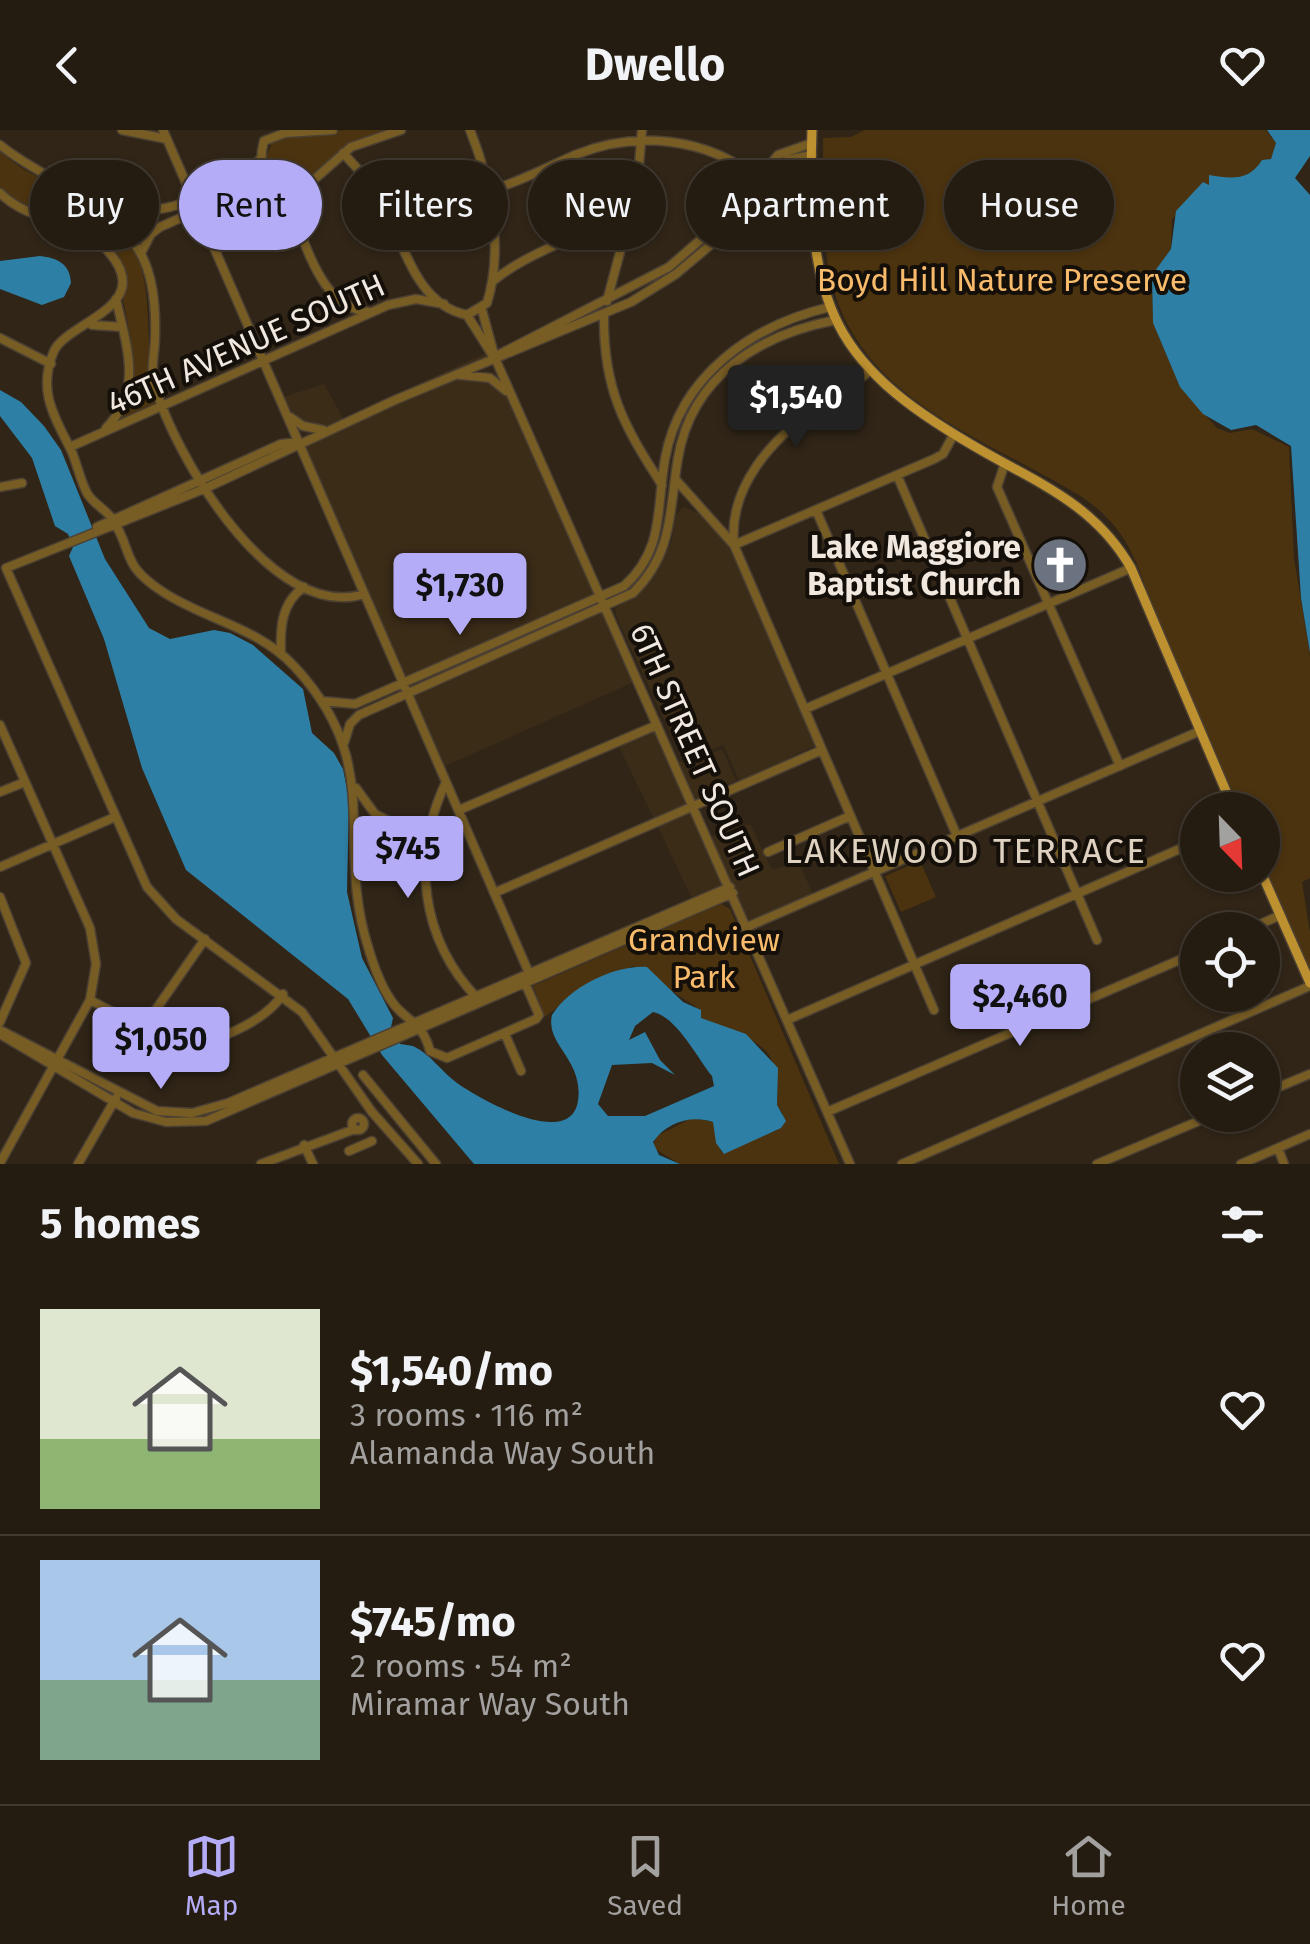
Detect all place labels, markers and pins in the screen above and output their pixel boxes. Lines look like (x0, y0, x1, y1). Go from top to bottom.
pin: $1,540 (715, 365, 877, 450)
place label: Lake Maggiore Baptist Church (807, 528, 1021, 603)
church icon: Lake Maggiore Baptist Church (1030, 535, 1090, 595)
pin: $1,730 (379, 553, 541, 638)
pin: $745 (349, 816, 467, 901)
pin: $2,460 (939, 964, 1101, 1049)
pin: $1,050 (80, 1007, 242, 1092)

